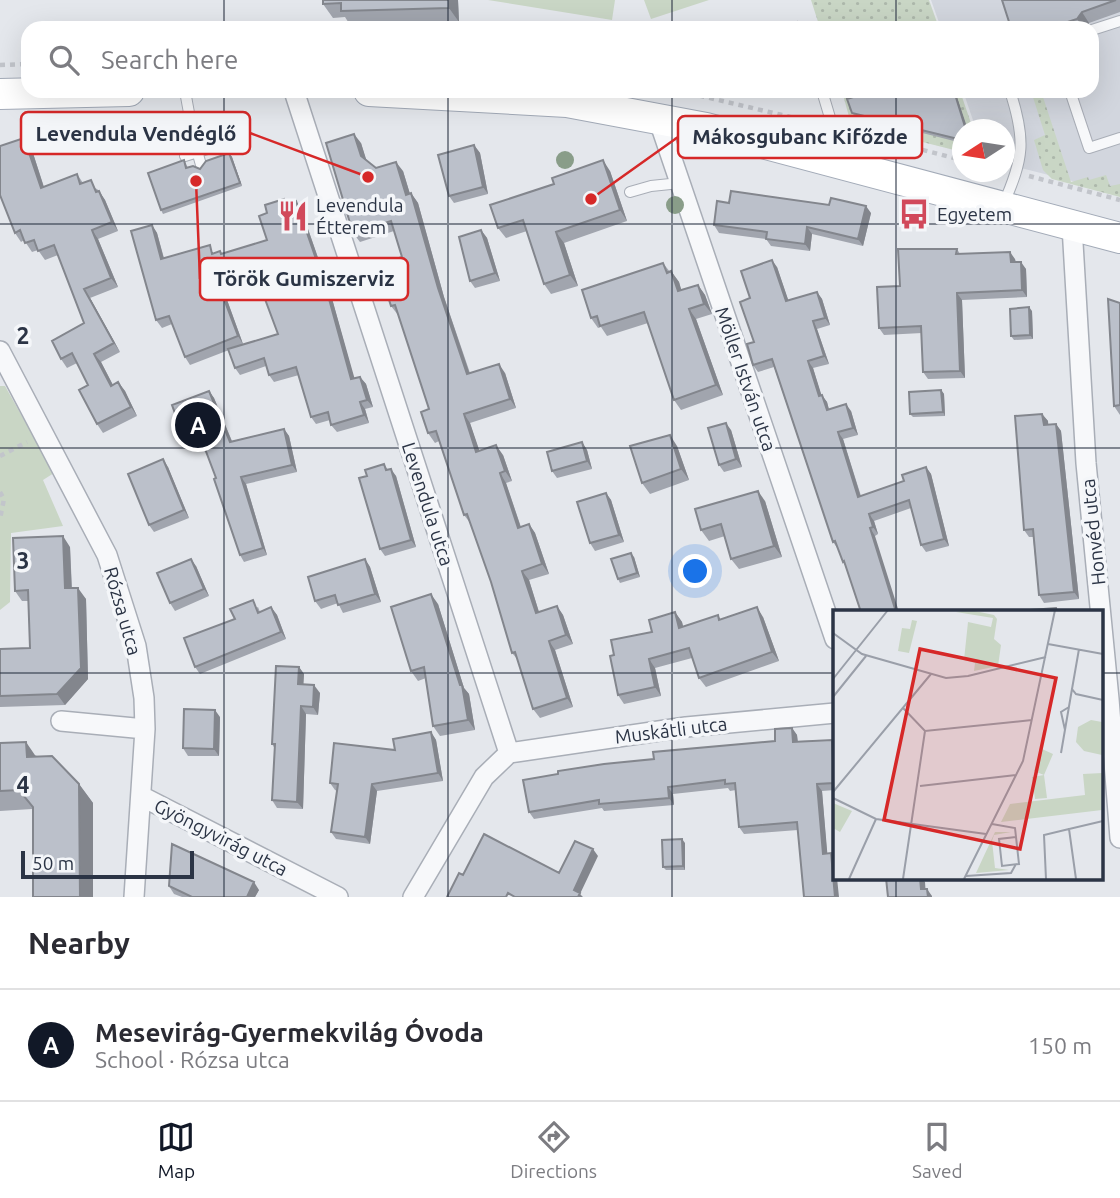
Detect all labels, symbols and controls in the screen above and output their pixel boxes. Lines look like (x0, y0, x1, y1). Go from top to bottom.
search box (21, 21, 1099, 98)
icon: search (45, 41, 83, 79)
text: Search here (101, 45, 238, 74)
callout: Levendula Vendéglő (21, 112, 250, 154)
callout: Mákosgubanc Kifőzde (678, 116, 922, 158)
north arrow (952, 119, 1015, 182)
text: Levendula Vendéglő (36, 121, 236, 145)
text: Mákosgubanc Kifőzde (692, 124, 908, 148)
place label: Levendula Étterem (316, 194, 403, 238)
bus stop icon: Egyetem (897, 197, 931, 231)
restaurant icon: Levendula Étterem (276, 199, 310, 233)
place label: Egyetem (937, 203, 1012, 225)
callout: Török Gumiszerviz (200, 258, 408, 300)
text: Török Gumiszerviz (214, 266, 394, 290)
street label: Möller István utca (711, 304, 781, 454)
text: 2 (17, 323, 29, 348)
pin: A (175, 399, 221, 451)
street label: Levendula utca (398, 439, 458, 569)
street label: Honvéd utca (1076, 478, 1110, 586)
text: 3 (17, 548, 29, 573)
your location (678, 554, 712, 588)
street label: Rózsa utca (100, 564, 146, 658)
inset map (833, 610, 1102, 880)
street label: Muskátli utca (613, 712, 729, 748)
text: 4 (17, 772, 30, 797)
street label: Gyöngyvirág utca (151, 794, 291, 880)
scale bar (21, 848, 194, 880)
text: 50 m (32, 852, 74, 874)
text: Nearby (28, 926, 130, 960)
text: Mesevirág-Gyermekvilág Óvoda (95, 1018, 484, 1047)
text: A (43, 1033, 59, 1058)
text: 150 m (1028, 1033, 1092, 1058)
text: School · Rózsa utca (95, 1047, 290, 1072)
tab: Map (157, 1118, 195, 1182)
tab: Directions (510, 1118, 597, 1182)
tab: Saved (912, 1118, 963, 1182)

